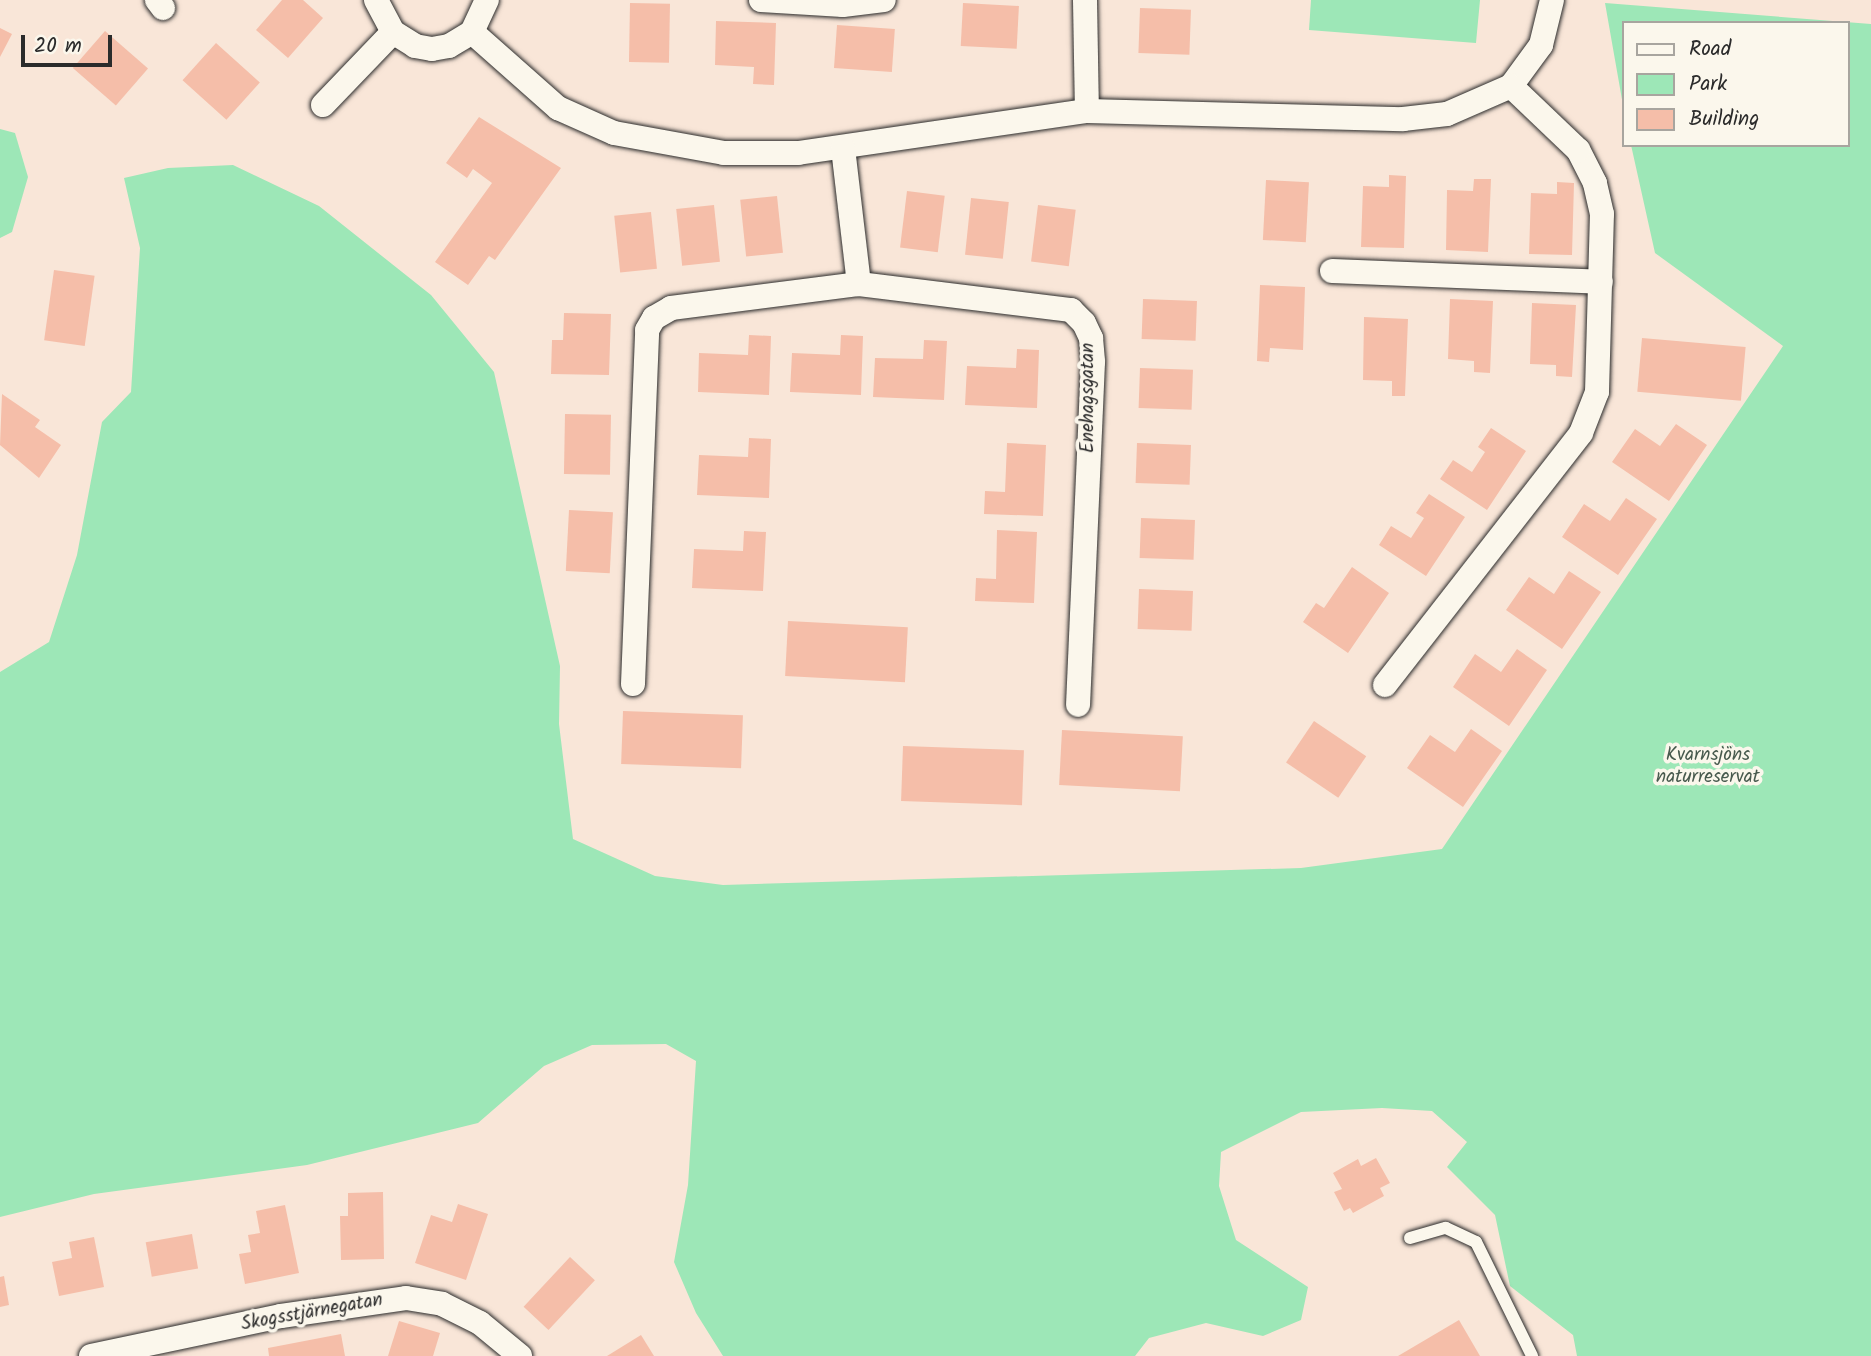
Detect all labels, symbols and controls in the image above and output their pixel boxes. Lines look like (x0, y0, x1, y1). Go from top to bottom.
scale bar (24, 21, 116, 65)
legend (1622, 21, 1850, 147)
text: 20 m (34, 30, 82, 63)
text: Road (1689, 33, 1731, 66)
text: Park (1689, 68, 1727, 101)
text: Building (1689, 103, 1759, 136)
street label: Enehagsgatan (1078, 343, 1100, 453)
park label: Kvarnsjöns naturreservat (1656, 745, 1760, 789)
street label: Skogsstjärnegatan (239, 1289, 385, 1337)

